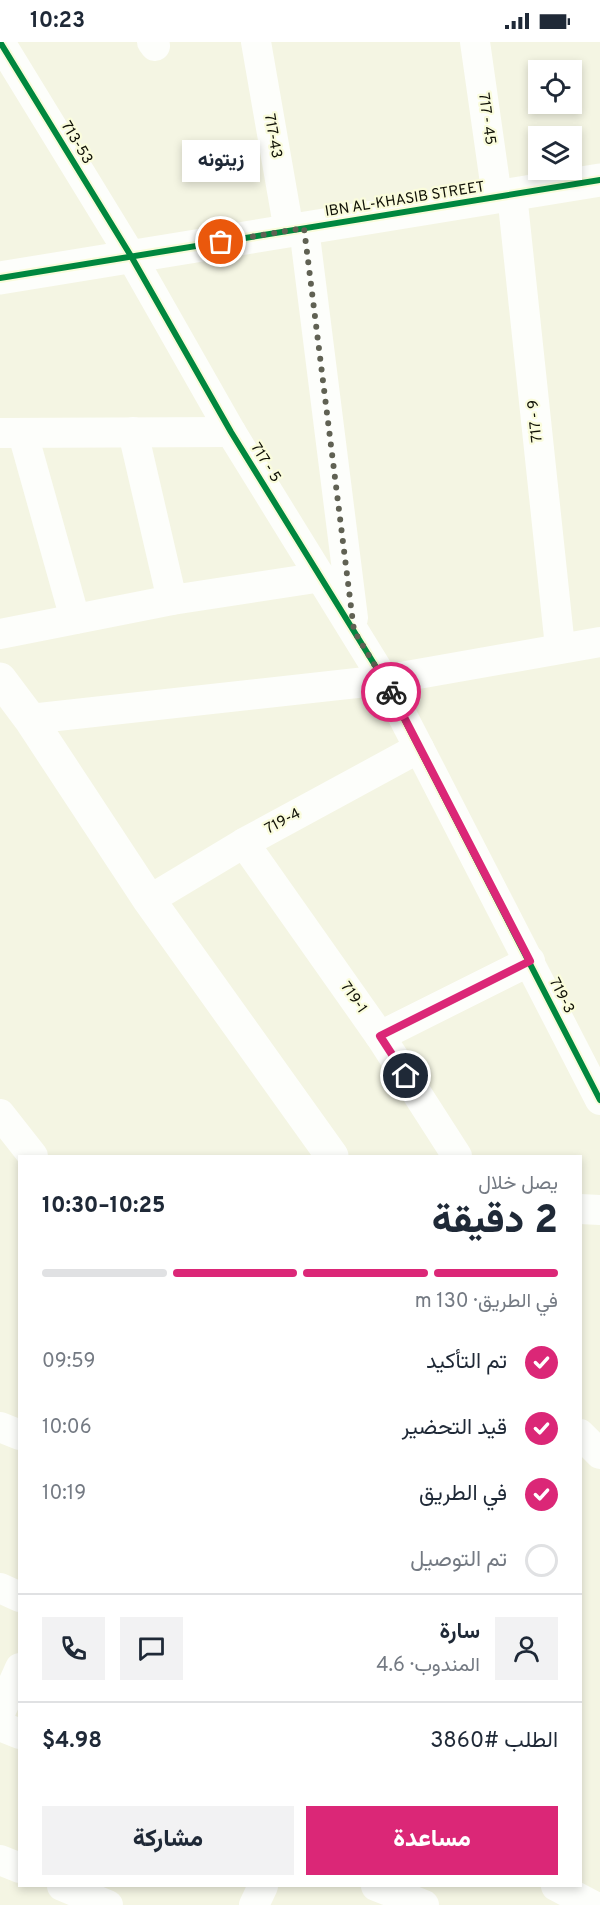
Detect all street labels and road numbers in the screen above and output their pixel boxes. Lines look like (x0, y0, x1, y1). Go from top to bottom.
street label: 717 - 45 (473, 92, 499, 146)
street label: 717-43 (259, 112, 285, 160)
street label: 713-53 (56, 118, 96, 168)
street label: IBN AL-KHASIB STREET (324, 178, 486, 222)
street label: 717 - 9 (524, 399, 548, 443)
street label: 717 - 5 (245, 440, 285, 486)
street label: 719-4 (262, 805, 304, 839)
street label: 719-3 (544, 975, 578, 1017)
street label: 719-1 (335, 979, 371, 1017)

